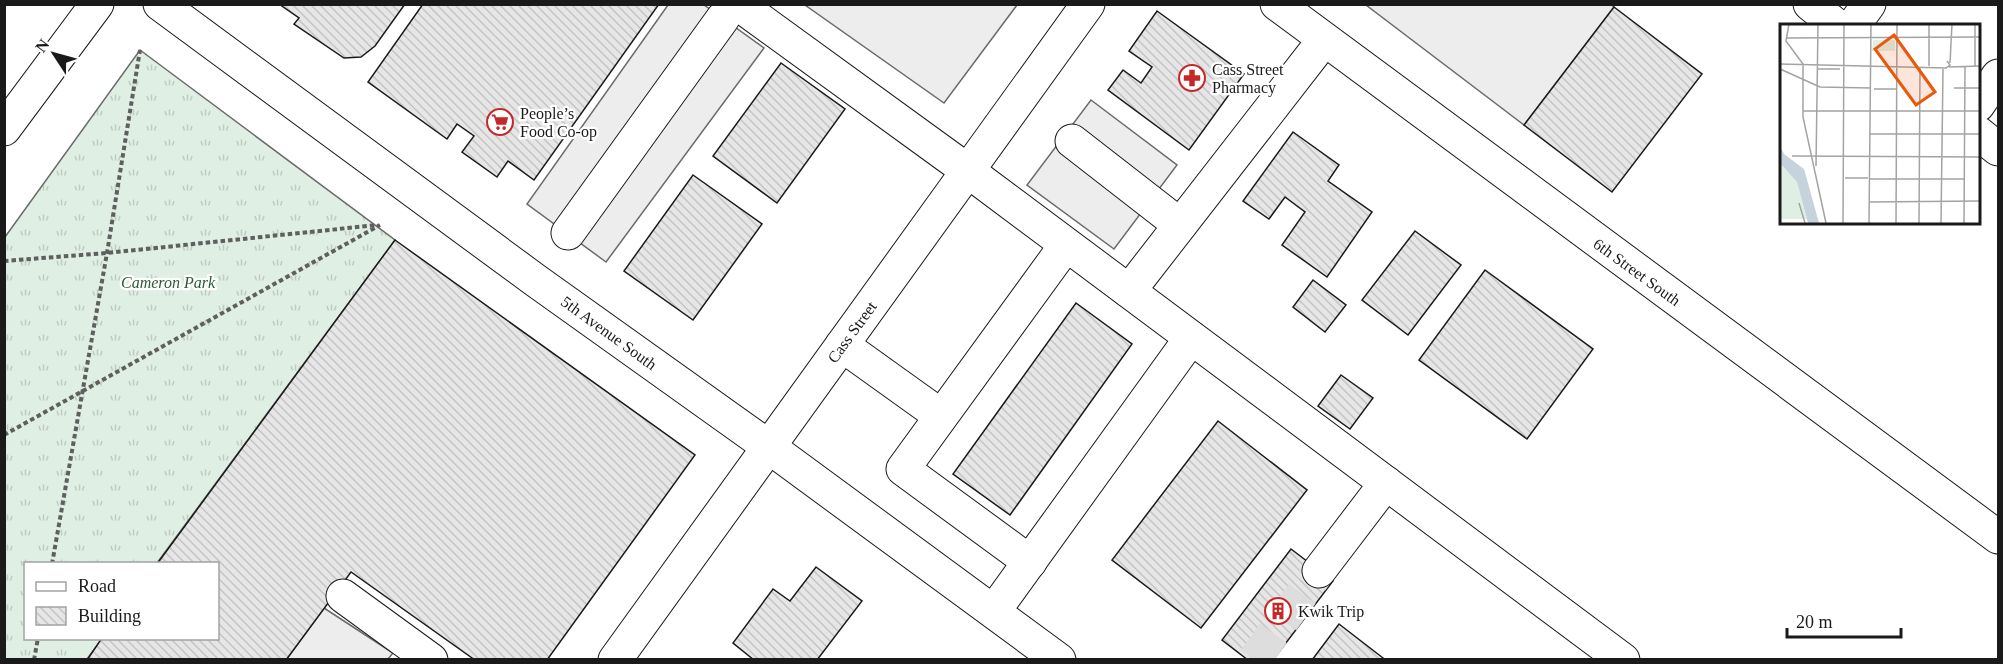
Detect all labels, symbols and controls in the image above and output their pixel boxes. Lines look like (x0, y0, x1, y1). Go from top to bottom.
north arrow (24, 24, 84, 84)
inset map (1780, 24, 1979, 224)
text: N (32, 35, 53, 55)
place label: Cass Street Pharmacy (1212, 61, 1284, 97)
pharmacy icon: Cass Street Pharmacy (1177, 63, 1207, 93)
place label: People’s Food Co-op (520, 105, 597, 141)
supermarket icon: People’s Food Co-op (485, 107, 515, 137)
street label: 6th Street South (1590, 235, 1684, 309)
park label: Cameron Park (121, 274, 216, 291)
street label: 5th Avenue South (558, 293, 660, 373)
street label: Cass Street (824, 298, 880, 366)
legend (24, 562, 219, 640)
text: Road (78, 576, 116, 596)
building icon: Kwik Trip (1263, 596, 1293, 626)
scale bar (1787, 601, 1901, 639)
place label: Kwik Trip (1298, 603, 1364, 621)
text: Building (78, 606, 141, 626)
text: 20 m (1796, 612, 1833, 632)

